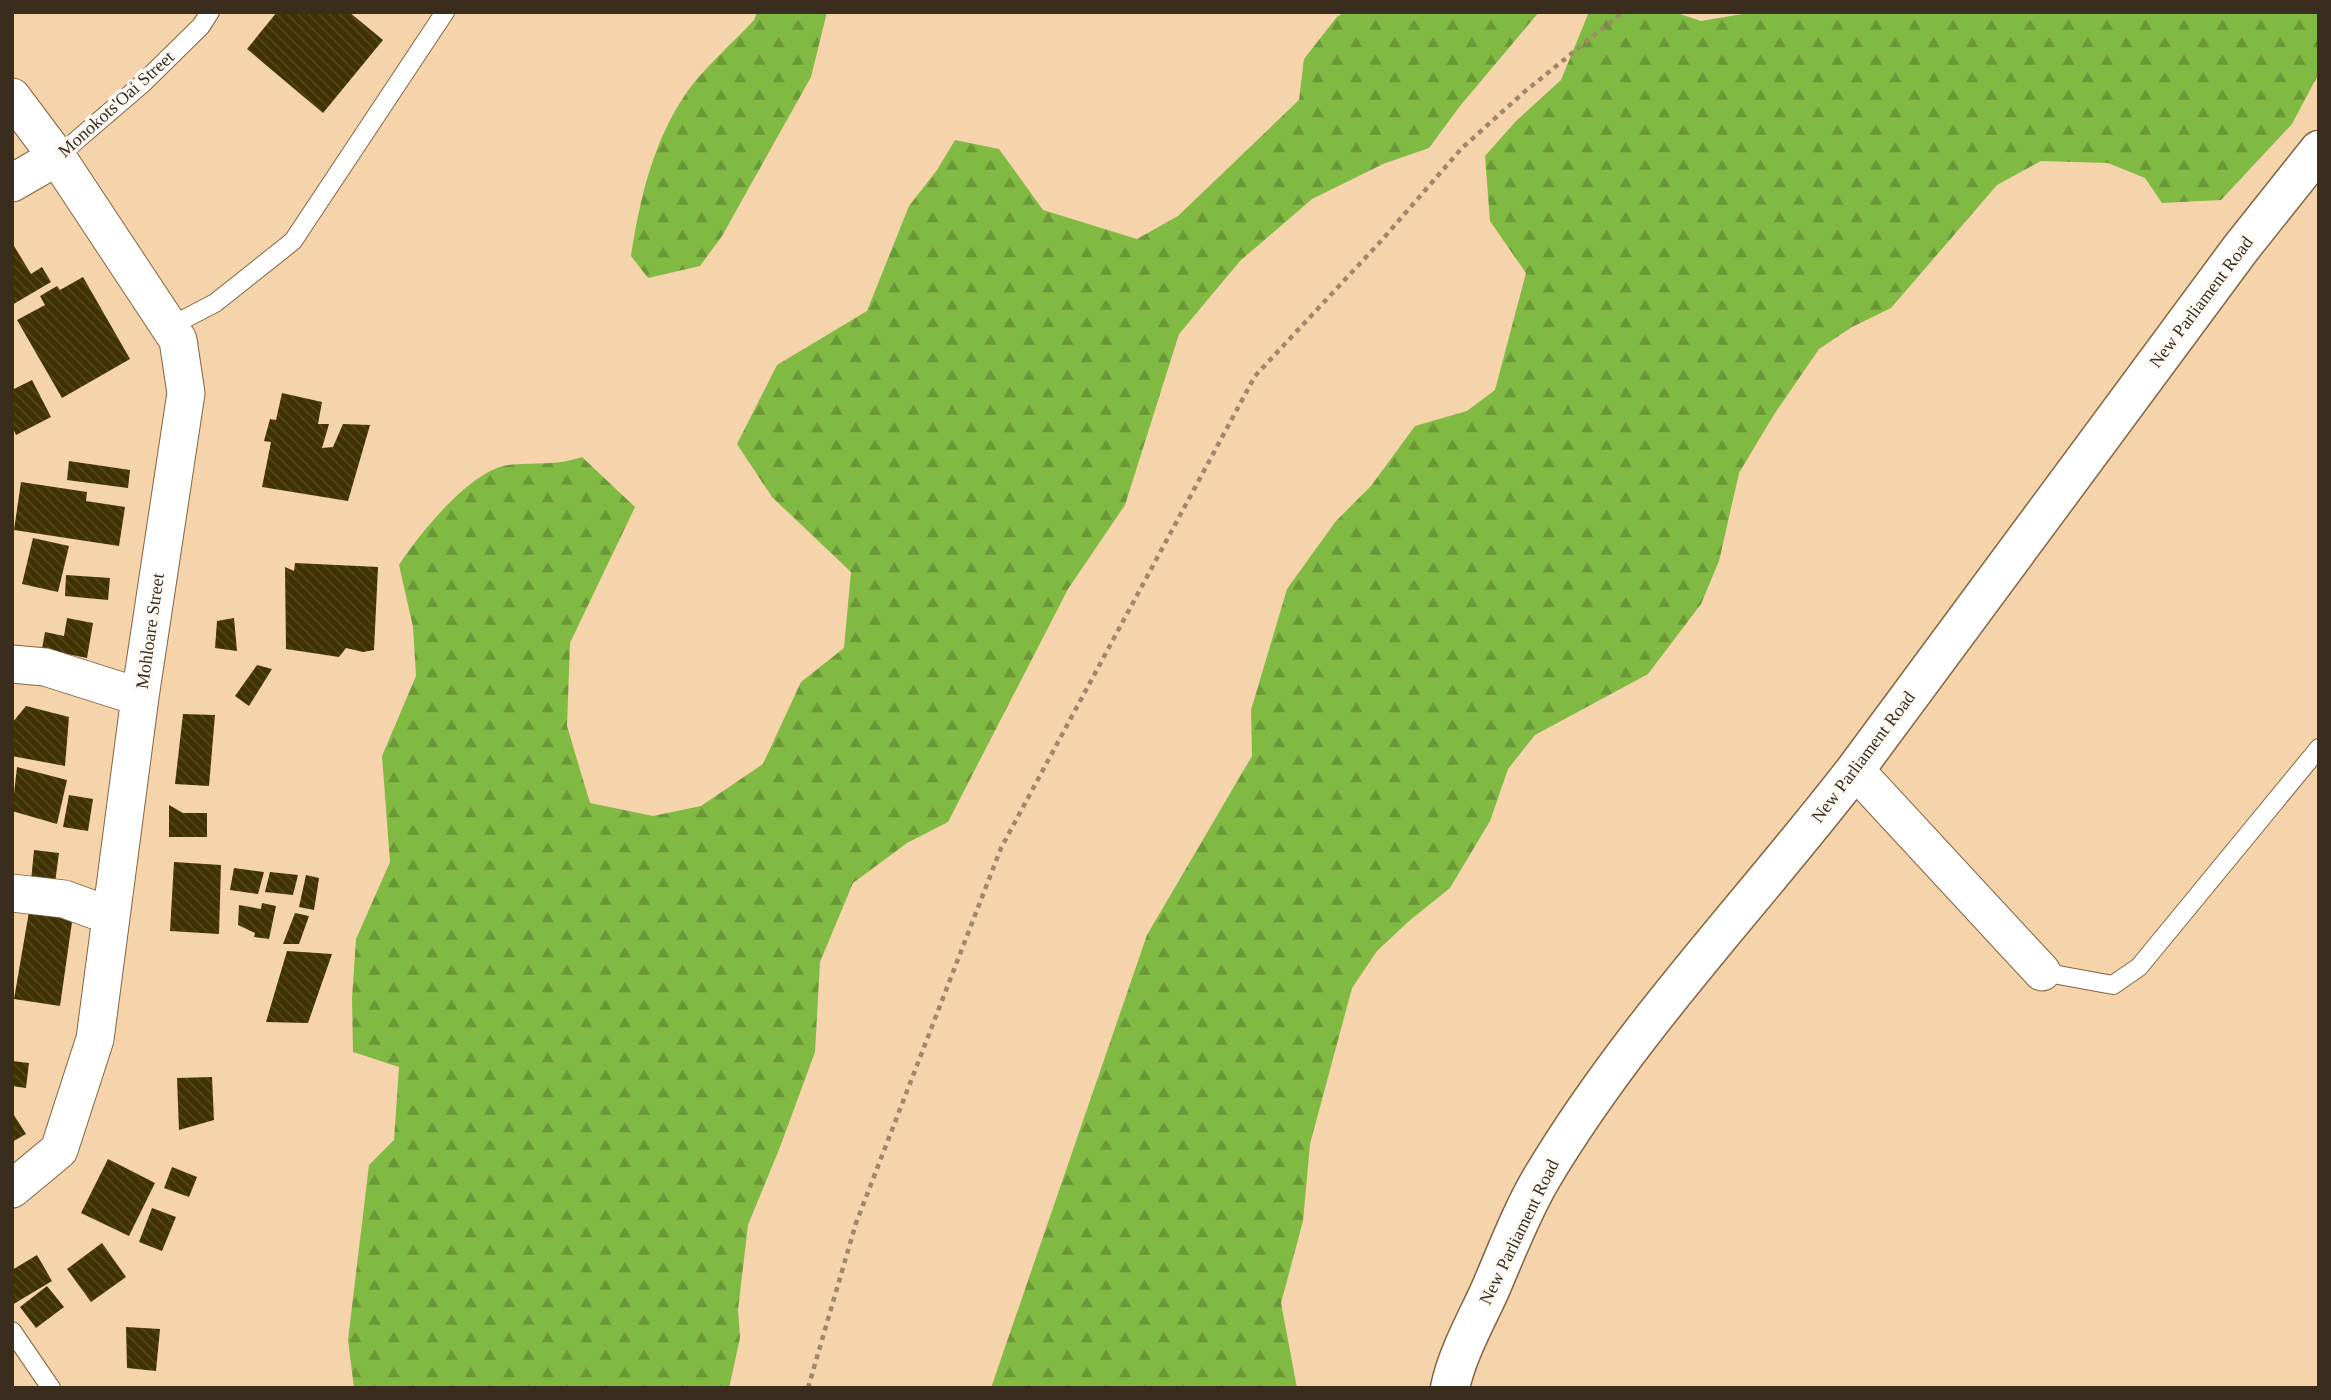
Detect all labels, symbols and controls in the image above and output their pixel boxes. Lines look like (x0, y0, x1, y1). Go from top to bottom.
street label: Monokots'Oai Street (54, 47, 178, 161)
street label: New Parliament Road (2145, 233, 2257, 371)
street label: Mohloare Street (132, 572, 168, 690)
street label: New Parliament Road (1807, 688, 1919, 826)
street label: New Parliament Road (1475, 1156, 1563, 1308)

